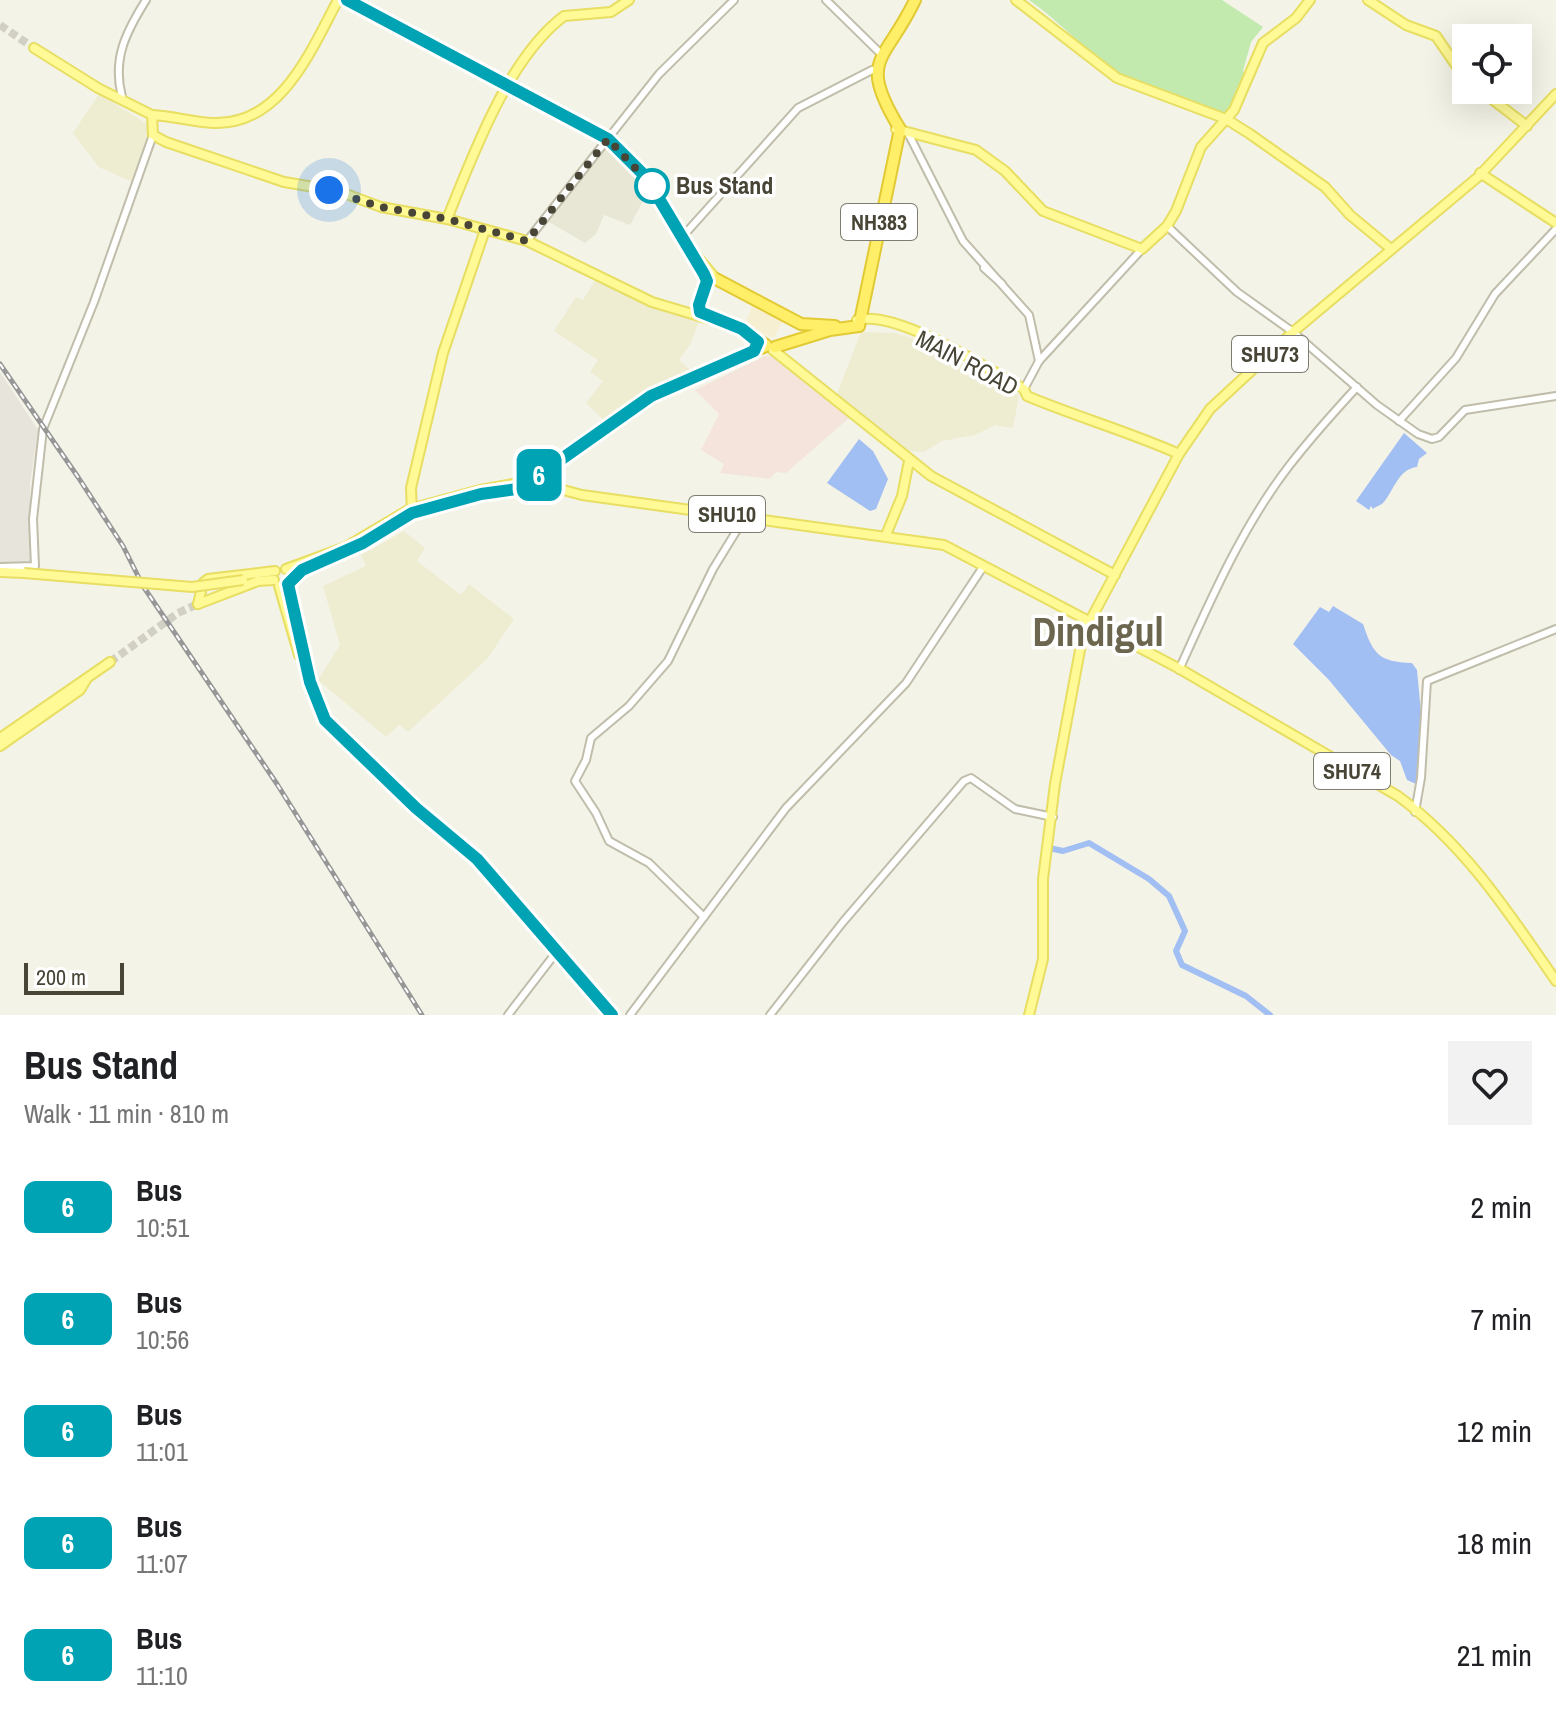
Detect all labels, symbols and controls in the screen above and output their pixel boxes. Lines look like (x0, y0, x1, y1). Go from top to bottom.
map controls (1452, 24, 1532, 104)
button: locate (1452, 24, 1532, 104)
marker: Bus Stand (635, 169, 669, 203)
place label: Bus Stand (676, 169, 773, 201)
your location (309, 170, 349, 210)
road number: NH383 (841, 204, 917, 240)
street label: MAIN ROAD (911, 322, 1024, 402)
road number: SHU73 (1232, 336, 1308, 372)
line badge: 6 (513, 449, 565, 501)
text: 6 (533, 456, 545, 494)
road number: SHU10 (689, 496, 765, 532)
district label: Dindigul (1032, 605, 1164, 658)
road number: SHU74 (1314, 753, 1390, 789)
scale bar (24, 959, 124, 995)
text: 200 m (36, 962, 86, 992)
text: Bus Stand (24, 1040, 178, 1091)
button: heart (1448, 1041, 1532, 1125)
text: Walk · 11 min · 810 m (24, 1096, 229, 1131)
text: Bus (136, 1170, 182, 1210)
text: 2 min (1470, 1187, 1532, 1227)
text: 6 (62, 1188, 74, 1226)
text: 10:51 (136, 1210, 189, 1245)
text: Bus (136, 1282, 182, 1322)
text: 7 min (1470, 1299, 1532, 1339)
text: 6 (62, 1300, 74, 1338)
text: 10:56 (136, 1322, 189, 1357)
text: Bus (136, 1394, 182, 1434)
text: 12 min (1457, 1411, 1532, 1451)
text: 6 (62, 1412, 74, 1450)
text: 11:01 (136, 1434, 188, 1469)
text: Bus (136, 1506, 182, 1546)
text: 18 min (1457, 1523, 1532, 1563)
text: 6 (62, 1524, 74, 1562)
text: 11:07 (136, 1546, 188, 1581)
text: Bus (136, 1618, 182, 1658)
text: 21 min (1457, 1635, 1532, 1675)
text: 6 (62, 1636, 74, 1674)
text: 11:10 (136, 1658, 188, 1693)

